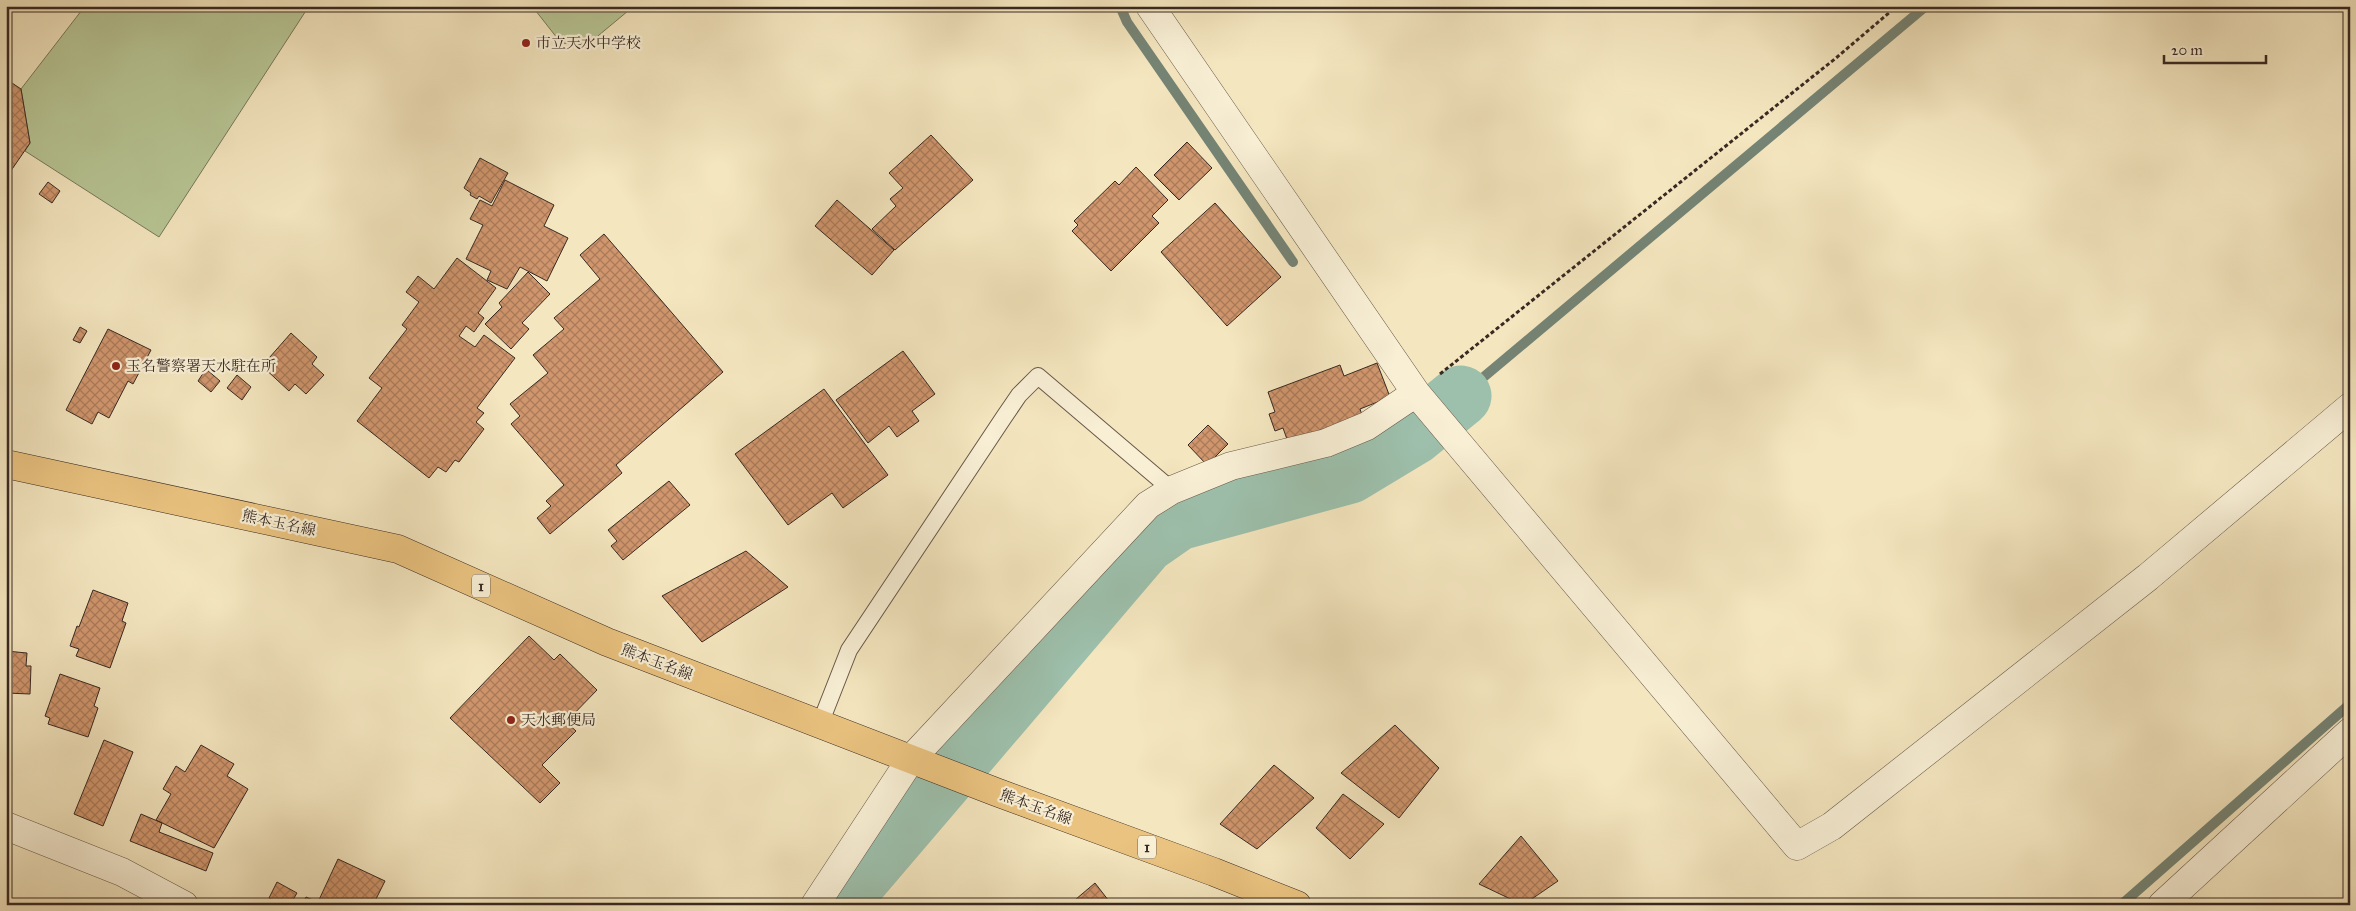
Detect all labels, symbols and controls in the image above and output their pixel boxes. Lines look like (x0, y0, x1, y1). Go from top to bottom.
scale bar (2164, 32, 2266, 64)
place label: 市立天水中学校 (536, 34, 641, 52)
marker: 市立天水中学校 (520, 37, 532, 49)
text: 20 m (2171, 41, 2203, 59)
place label: 玉名警察署天水駐在所 (126, 357, 276, 375)
marker: 玉名警察署天水駐在所 (110, 360, 122, 372)
street label: 熊本玉名線 (240, 506, 318, 540)
road number: 1 (472, 574, 490, 598)
street label: 熊本玉名線 (619, 640, 695, 684)
place label: 天水郵便局 (521, 711, 596, 729)
marker: 天水郵便局 (505, 714, 517, 726)
street label: 熊本玉名線 (998, 786, 1074, 828)
road number: 1 (1138, 836, 1156, 859)

